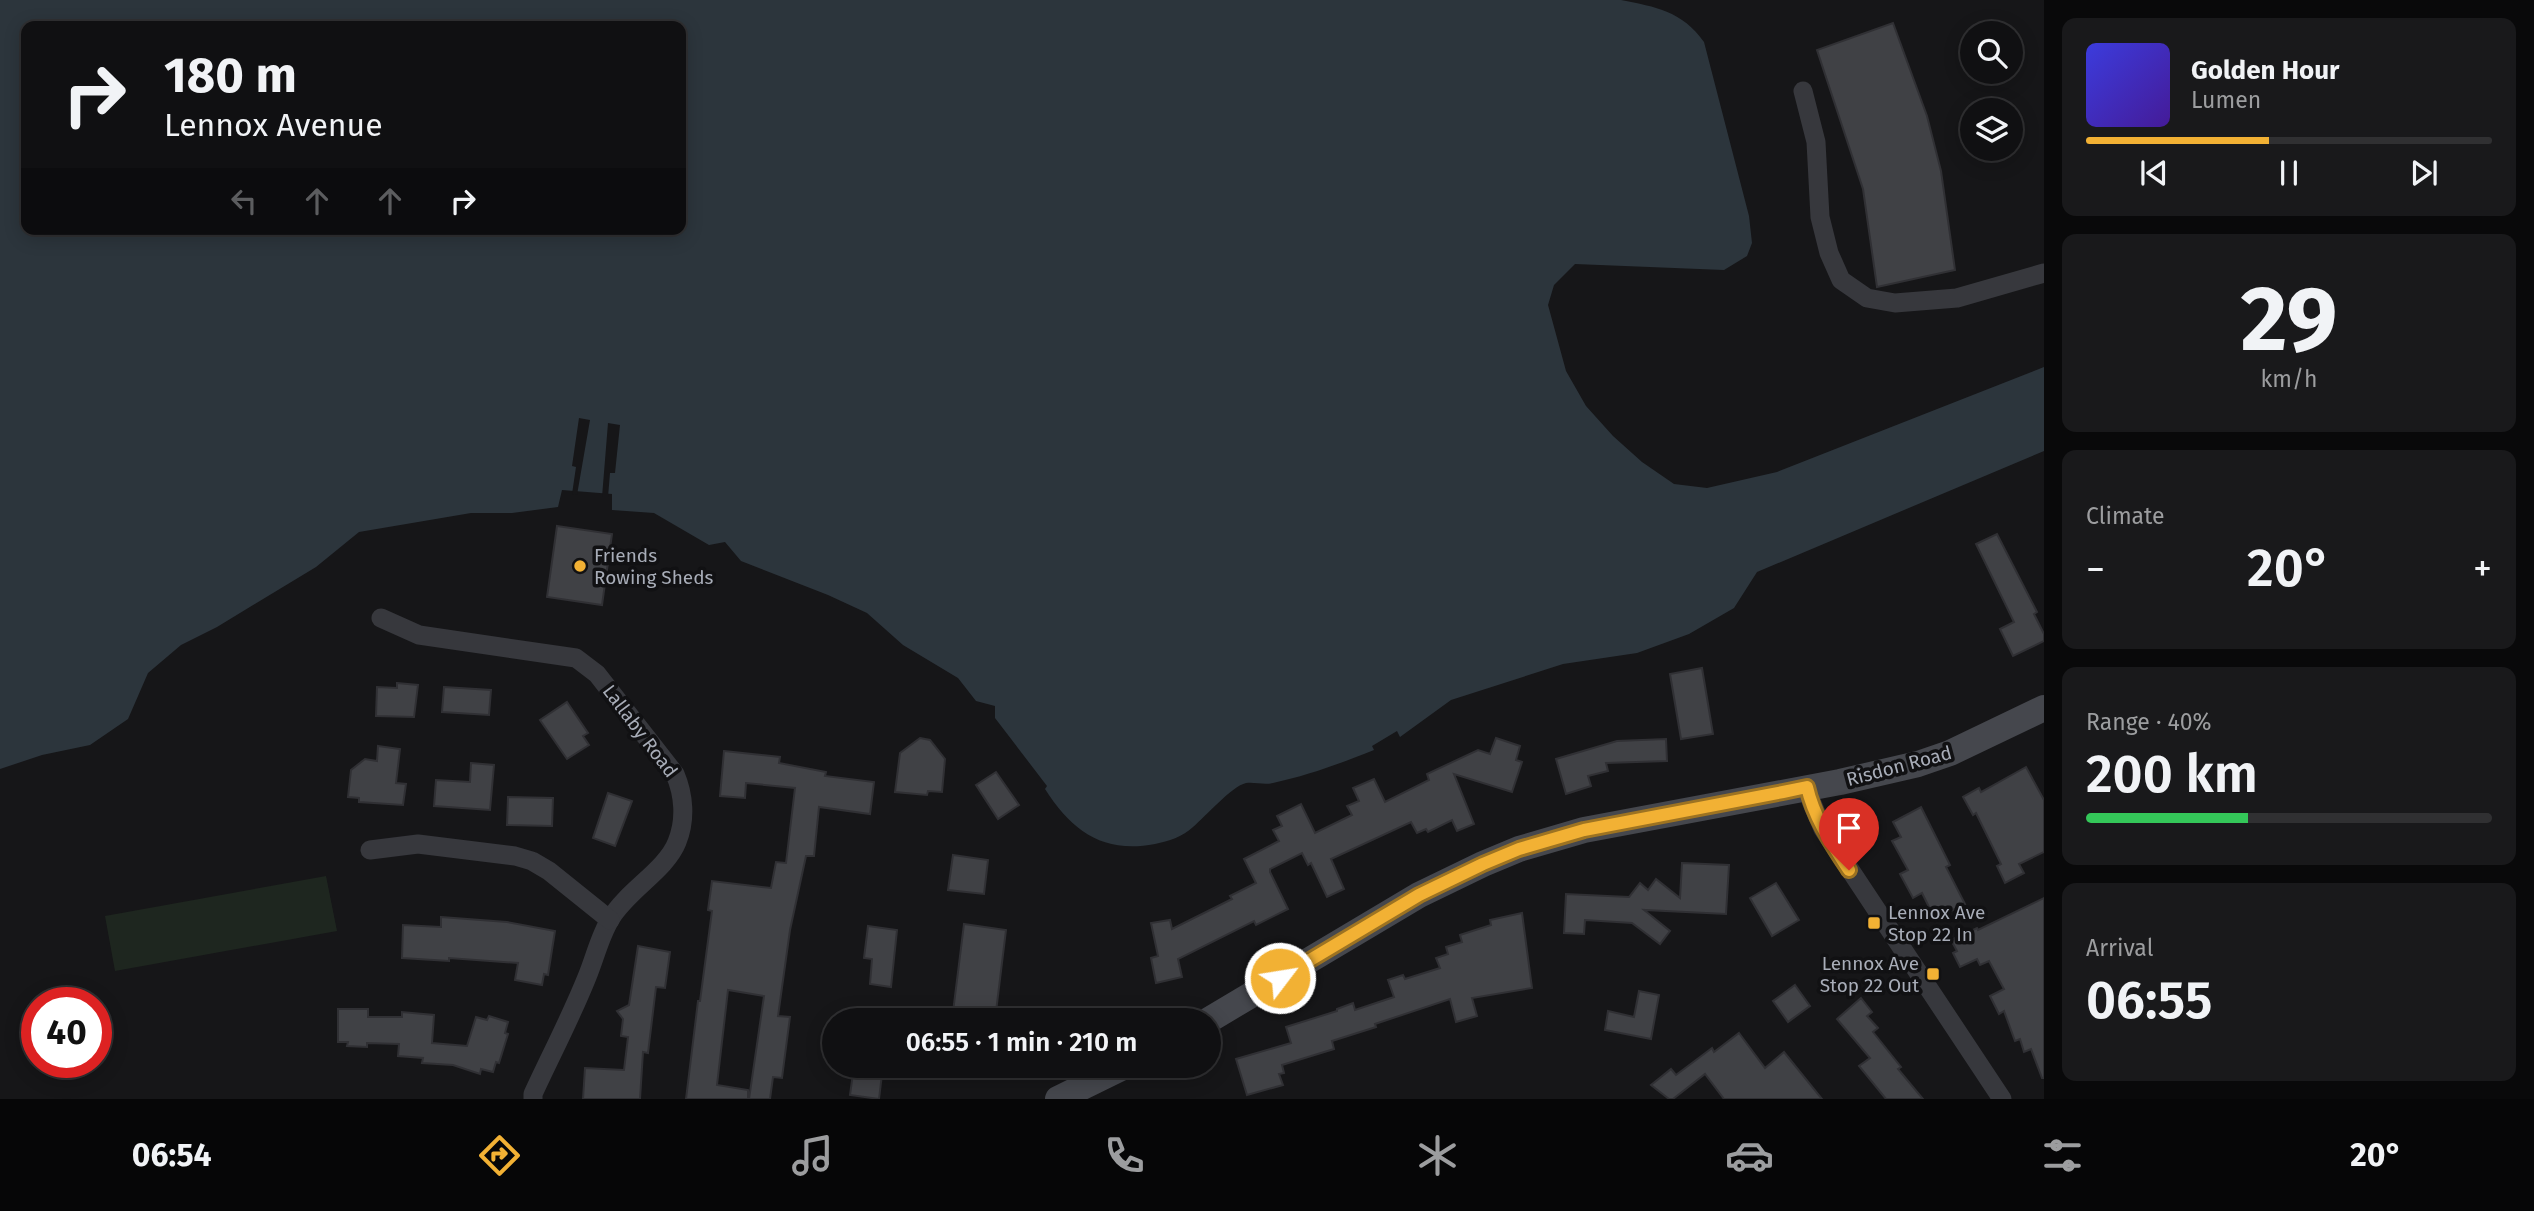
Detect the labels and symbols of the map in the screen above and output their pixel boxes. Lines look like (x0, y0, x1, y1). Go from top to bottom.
place label: Friends Rowing Sheds (594, 544, 714, 589)
marker: Friends Rowing Sheds (572, 558, 588, 574)
street label: Lallaby Road (598, 680, 682, 782)
street label: Risdon Road (1844, 741, 1954, 791)
pin (1819, 798, 1879, 870)
place label: Lennox Ave Stop 22 In (1888, 901, 1985, 946)
marker: Lennox Ave Stop 22 In (1866, 915, 1882, 931)
position arrow (1243, 941, 1317, 1015)
place label: Lennox Ave Stop 22 Out (1820, 952, 1919, 997)
marker: Lennox Ave Stop 22 Out (1925, 966, 1941, 982)
speed limit sign: 40 (21, 987, 112, 1078)

